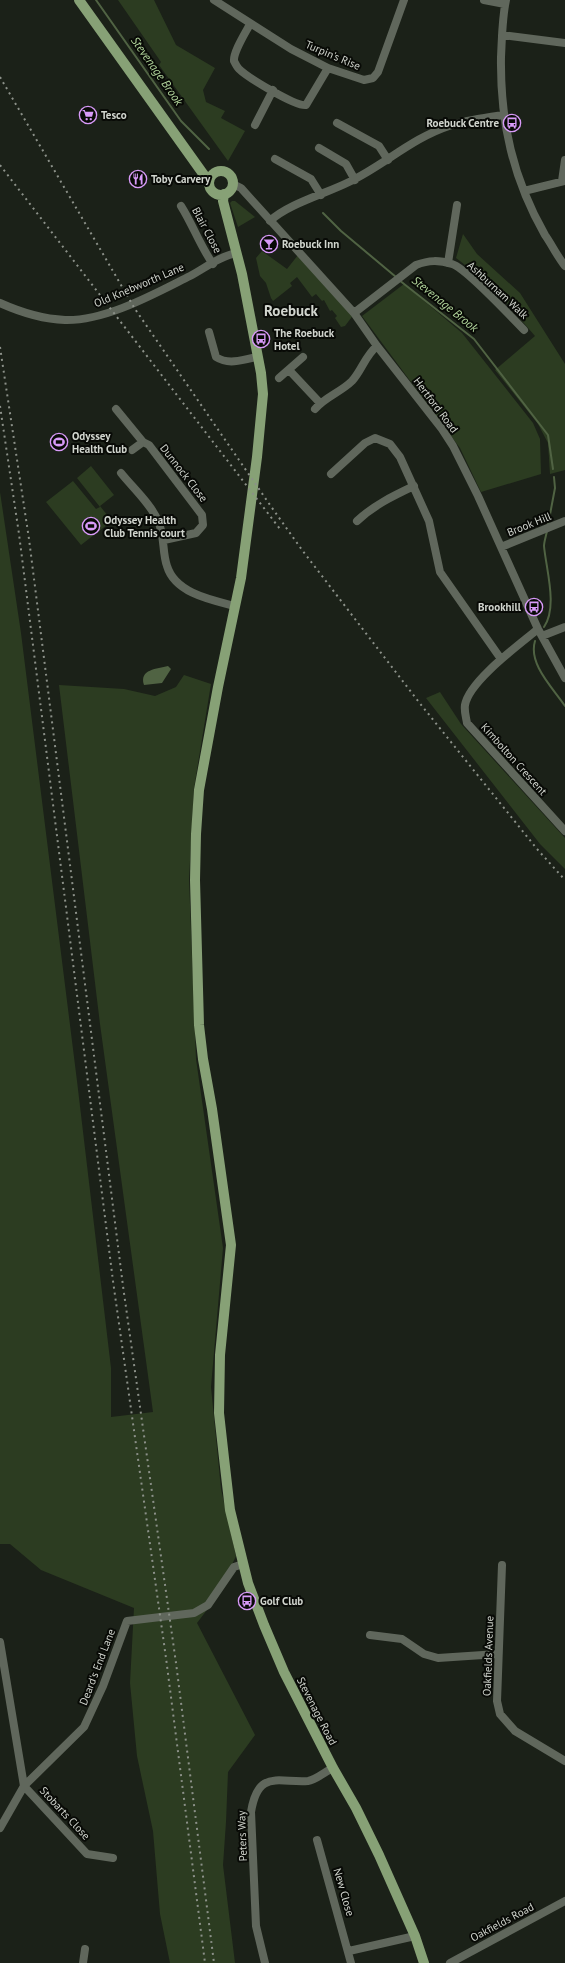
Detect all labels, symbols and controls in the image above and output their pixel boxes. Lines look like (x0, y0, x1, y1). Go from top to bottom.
water label: Stevenage Brook (128, 33, 187, 109)
street label: Turpin's Rise (303, 37, 363, 73)
supermarket icon: Tesco (78, 105, 98, 125)
place label: Tesco (101, 108, 127, 122)
bus stop icon: Roebuck Centre (502, 113, 522, 133)
place label: Roebuck Centre (426, 116, 499, 130)
restaurant icon: Toby Carvery (128, 169, 148, 189)
place label: Toby Carvery (151, 172, 211, 186)
street label: Blair Close (189, 204, 225, 256)
bar icon: Roebuck Inn (259, 234, 279, 254)
place label: Roebuck Inn (282, 237, 339, 251)
street label: Ashburnam Walk (465, 258, 532, 322)
street label: Old Knebworth Lane (92, 260, 187, 310)
water label: Stevenage Brook (409, 272, 482, 335)
district label: Roebuck (264, 301, 319, 320)
place label: The Roebuck Hotel (274, 326, 335, 353)
bus stop icon: The Roebuck Hotel (251, 329, 271, 349)
street label: Hertford Road (411, 374, 461, 436)
place label: Odyssey Health Club (72, 429, 127, 456)
sports icon: Odyssey Health Club (49, 432, 69, 452)
street label: Dunnock Close (157, 441, 211, 505)
street label: Brook Hill (505, 508, 554, 539)
place label: Odyssey Health Club Tennis court (104, 513, 185, 540)
sports icon: Odyssey Health Club Tennis court (81, 516, 101, 536)
bus stop icon: Brookhill (524, 597, 544, 617)
place label: Brookhill (478, 600, 522, 614)
street label: Kimbolton Crescent (478, 720, 550, 798)
bus stop icon: Golf Club (237, 1591, 257, 1611)
place label: Golf Club (260, 1594, 303, 1608)
street label: Oakfields Avenue (480, 1615, 496, 1696)
street label: Deard's End Lane (76, 1627, 118, 1707)
street label: Stevenage Road (294, 1675, 340, 1748)
street label: Stobarts Close (37, 1783, 93, 1843)
street label: Peters Way (234, 1809, 250, 1862)
street label: New Close (330, 1866, 358, 1918)
street label: Oakfields Road (468, 1899, 536, 1945)

